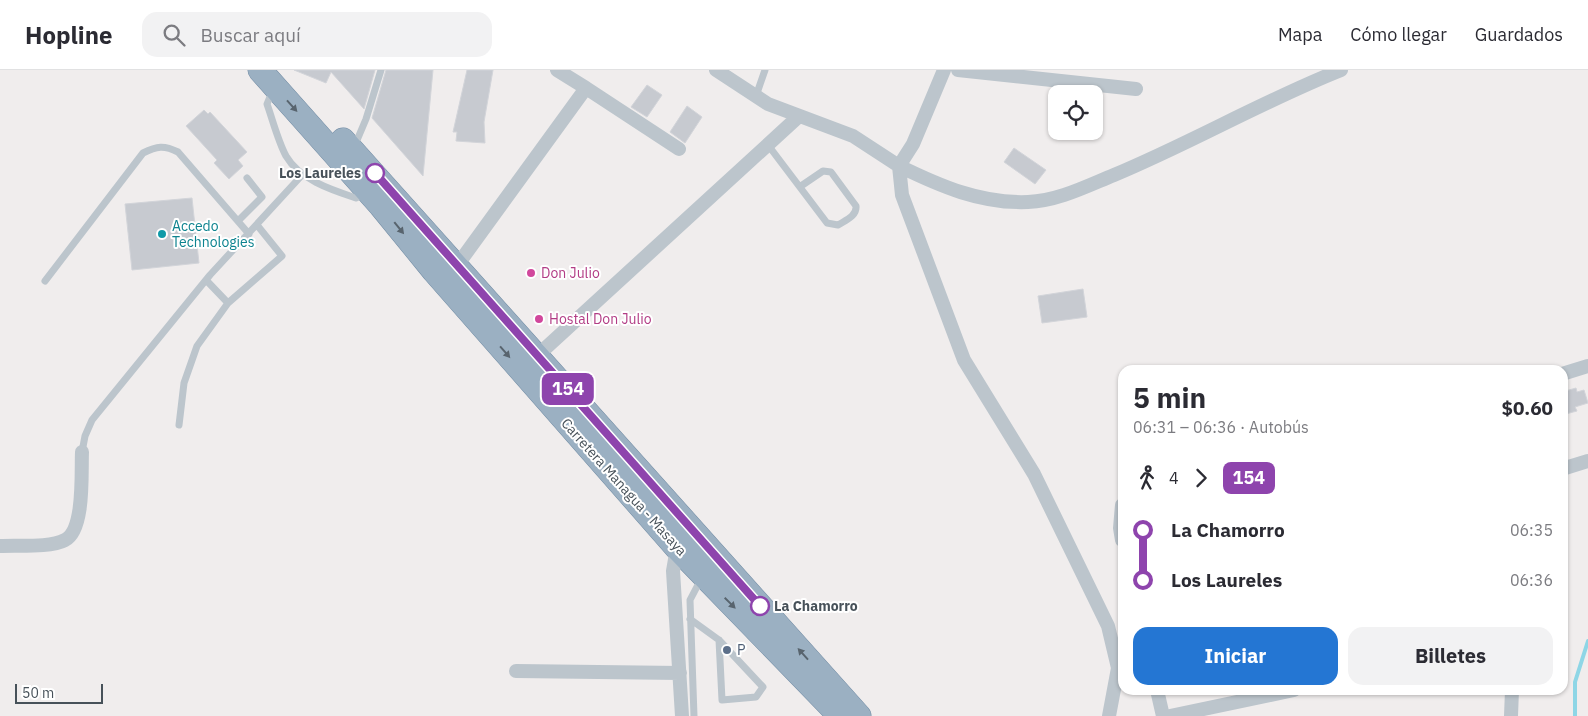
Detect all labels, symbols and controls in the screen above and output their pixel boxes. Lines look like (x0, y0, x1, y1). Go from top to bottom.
search box (142, 12, 492, 57)
text: Hopline (25, 19, 112, 51)
icon: search (160, 21, 188, 49)
text: Buscar aquí (200, 23, 301, 47)
text: Mapa (1278, 23, 1322, 46)
text: Cómo llegar (1350, 23, 1447, 46)
text: Guardados (1475, 23, 1563, 46)
map controls (1048, 85, 1103, 140)
button: locate (1048, 85, 1103, 140)
one-way arrow (286, 100, 298, 112)
marker: Los Laureles (365, 163, 385, 183)
place label: Los Laureles (279, 164, 361, 182)
place label: Accedo Technologies (172, 217, 255, 251)
one-way arrow (394, 222, 405, 235)
marker: Accedo Technologies (156, 228, 168, 240)
place label: Don Julio (541, 264, 600, 282)
marker: Don Julio (525, 267, 537, 279)
place label: Hostal Don Julio (549, 310, 652, 328)
marker: Hostal Don Julio (533, 313, 545, 325)
one-way arrow (499, 346, 510, 358)
line badge: 154 (539, 373, 597, 405)
text: 154 (552, 377, 584, 400)
text: 5 min (1133, 379, 1206, 416)
text: $0.60 (1501, 396, 1553, 420)
street label: Carretera Managua - Masaya (557, 414, 691, 560)
text: 06:31 – 06:36 · Autobús (1133, 417, 1309, 437)
icon: walk (1133, 464, 1161, 492)
icon: forward (1187, 464, 1215, 492)
text: 154 (1233, 466, 1265, 489)
text: 4 (1169, 468, 1179, 488)
text: La Chamorro (1171, 518, 1285, 542)
text: 06:35 (1510, 520, 1553, 540)
text: Los Laureles (1171, 568, 1282, 592)
text: 06:36 (1510, 570, 1553, 590)
marker: La Chamorro (750, 596, 770, 616)
one-way arrow (724, 597, 736, 609)
place label: La Chamorro (774, 597, 858, 615)
button: Iniciar (1133, 627, 1338, 685)
button: Billetes (1348, 627, 1553, 685)
place label: P (737, 641, 745, 659)
marker: P (721, 644, 733, 656)
one-way arrow (797, 648, 809, 660)
scale bar (15, 681, 102, 704)
text: 50 m (22, 684, 54, 702)

